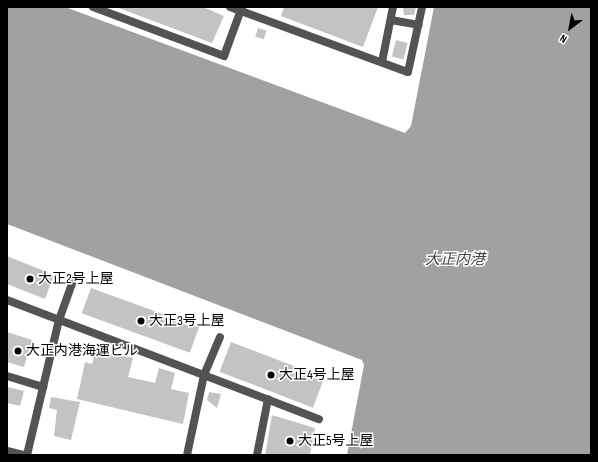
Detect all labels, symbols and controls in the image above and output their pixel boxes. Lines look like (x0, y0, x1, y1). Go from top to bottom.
north arrow (550, 8, 590, 48)
text: N (557, 32, 569, 46)
water label: 大正内港 (425, 251, 485, 269)
place label: 大正2号上屋 (38, 271, 114, 287)
marker: 大正2号上屋 (25, 274, 35, 284)
place label: 大正3号上屋 (149, 313, 225, 329)
marker: 大正3号上屋 (136, 316, 146, 326)
place label: 大正内港海運ビル (26, 343, 138, 359)
marker: 大正内港海運ビル (13, 346, 23, 356)
place label: 大正4号上屋 (279, 367, 355, 383)
marker: 大正4号上屋 (266, 370, 276, 380)
place label: 大正5号上屋 (298, 433, 374, 449)
marker: 大正5号上屋 (285, 436, 295, 446)

